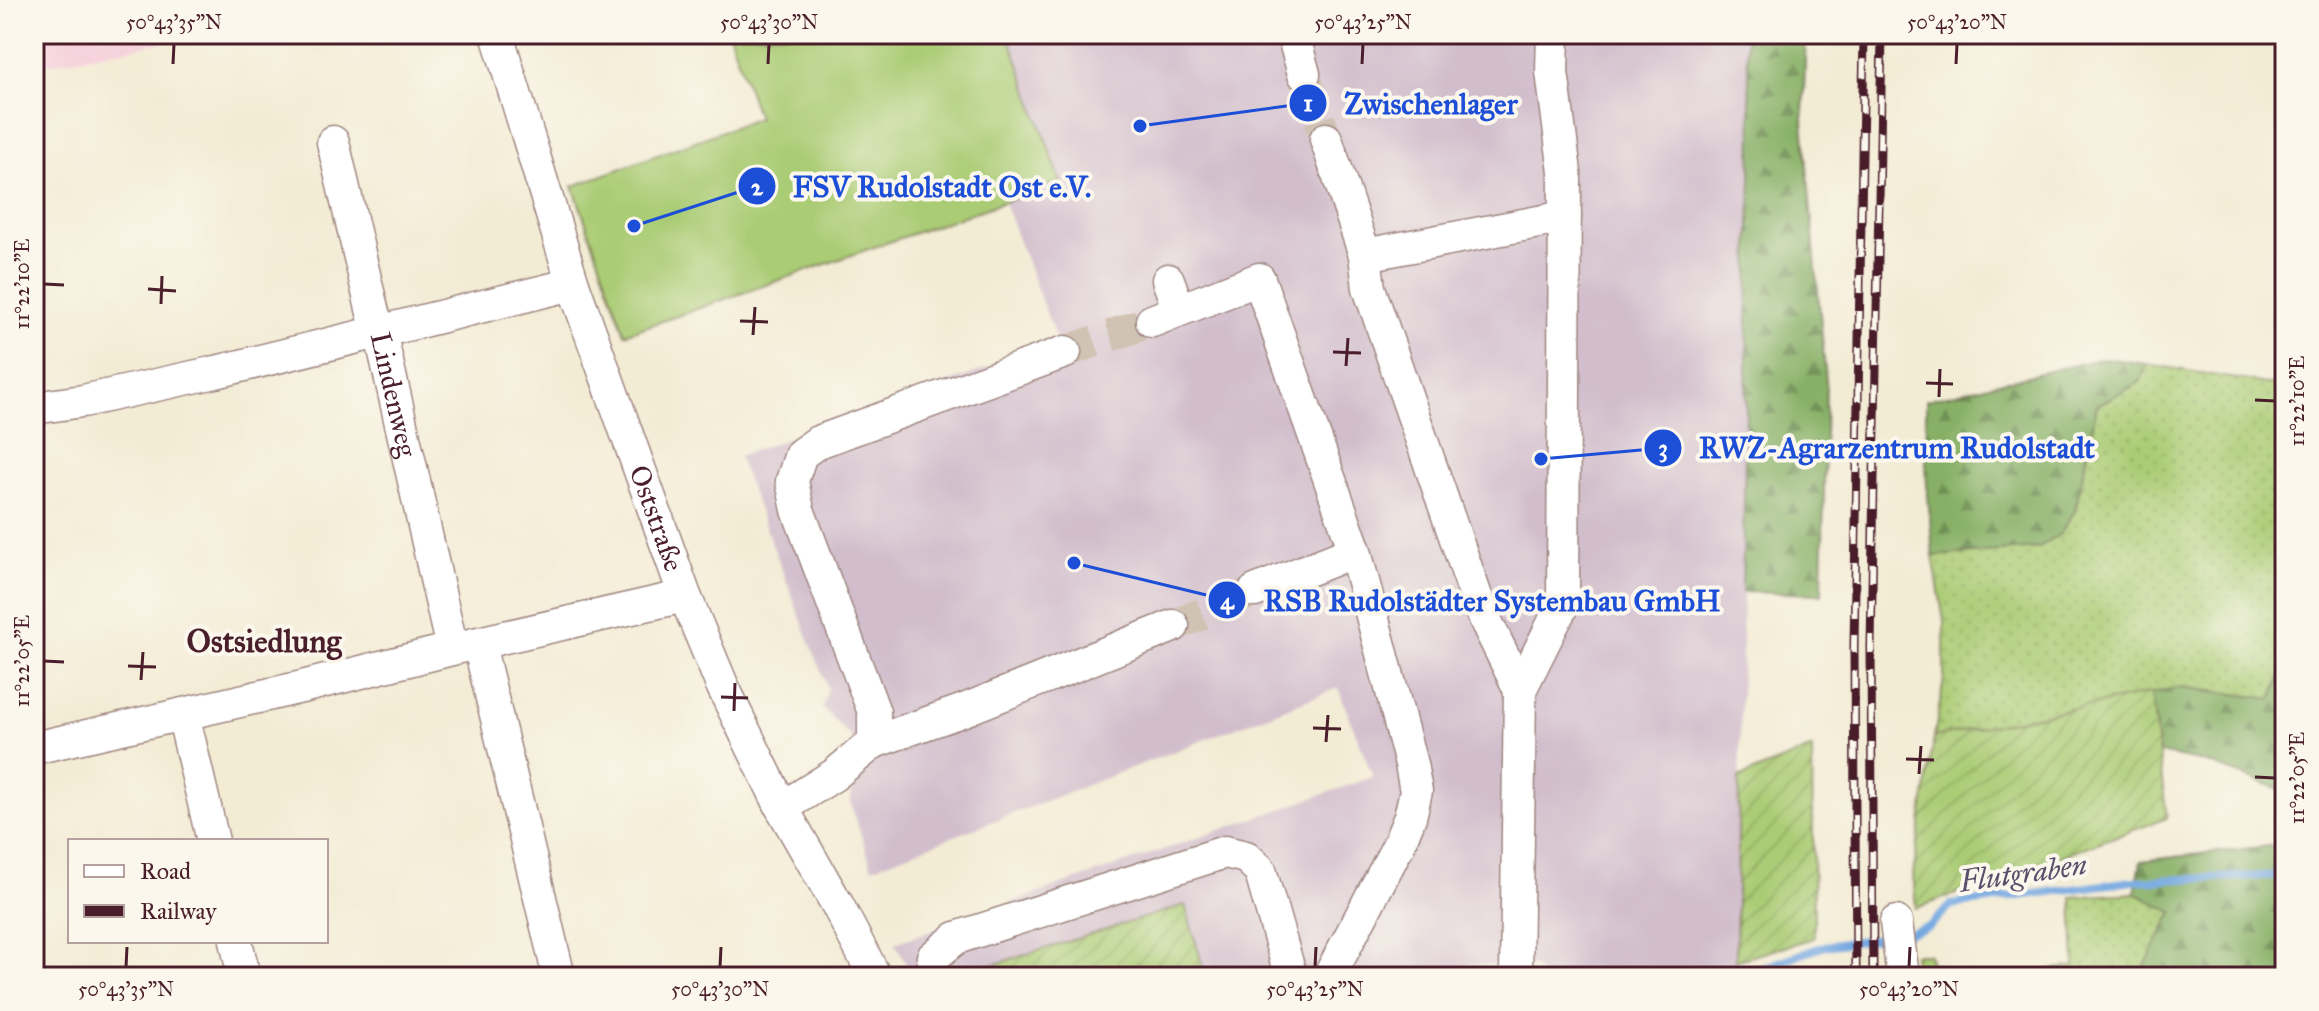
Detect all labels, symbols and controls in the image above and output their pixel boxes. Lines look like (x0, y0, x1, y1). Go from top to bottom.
text: 50°43'35"N (126, 10, 222, 34)
text: 50°43'30"N (720, 10, 818, 34)
text: 50°43'25"N (1314, 10, 1412, 34)
text: 50°43'20"N (1907, 10, 2007, 34)
callout: Zwischenlager (1288, 76, 1534, 130)
text: Zwischenlager (1344, 86, 1519, 122)
text: 1 (1303, 88, 1313, 118)
callout: FSV Rudolstadt Ost e.V. (737, 159, 1108, 213)
text: FSV Rudolstadt Ost e.V. (793, 169, 1091, 205)
text: 2 (751, 172, 764, 202)
text: 11°22'10"E (10, 239, 34, 329)
street label: Lindenweg (363, 329, 425, 461)
text: 11°22'10"E (2285, 356, 2309, 446)
callout: RWZ-Agrarzentrum Rudolstadt (1643, 421, 2111, 475)
text: RWZ-Agrarzentrum Rudolstadt (1699, 430, 2095, 466)
text: 3 (1658, 433, 1668, 463)
street label: Oststraße (621, 461, 692, 576)
callout: RSB Rudolstädter Systembau GmbH (1207, 573, 1736, 627)
text: RSB Rudolstädter Systembau GmbH (1264, 583, 1720, 619)
text: 4 (1220, 586, 1235, 616)
text: 11°22'05"E (10, 615, 34, 707)
district label: Ostsiedlung (187, 622, 343, 661)
text: 11°22'05"E (2285, 732, 2309, 824)
legend (68, 839, 328, 943)
water label: Flutgraben (1956, 846, 2090, 900)
text: Road (140, 856, 191, 886)
text: Railway (140, 896, 217, 926)
text: 50°43'35"N (78, 977, 174, 1001)
text: 50°43'30"N (671, 977, 769, 1001)
text: 50°43'25"N (1266, 977, 1364, 1001)
text: 50°43'20"N (1859, 977, 1959, 1001)

